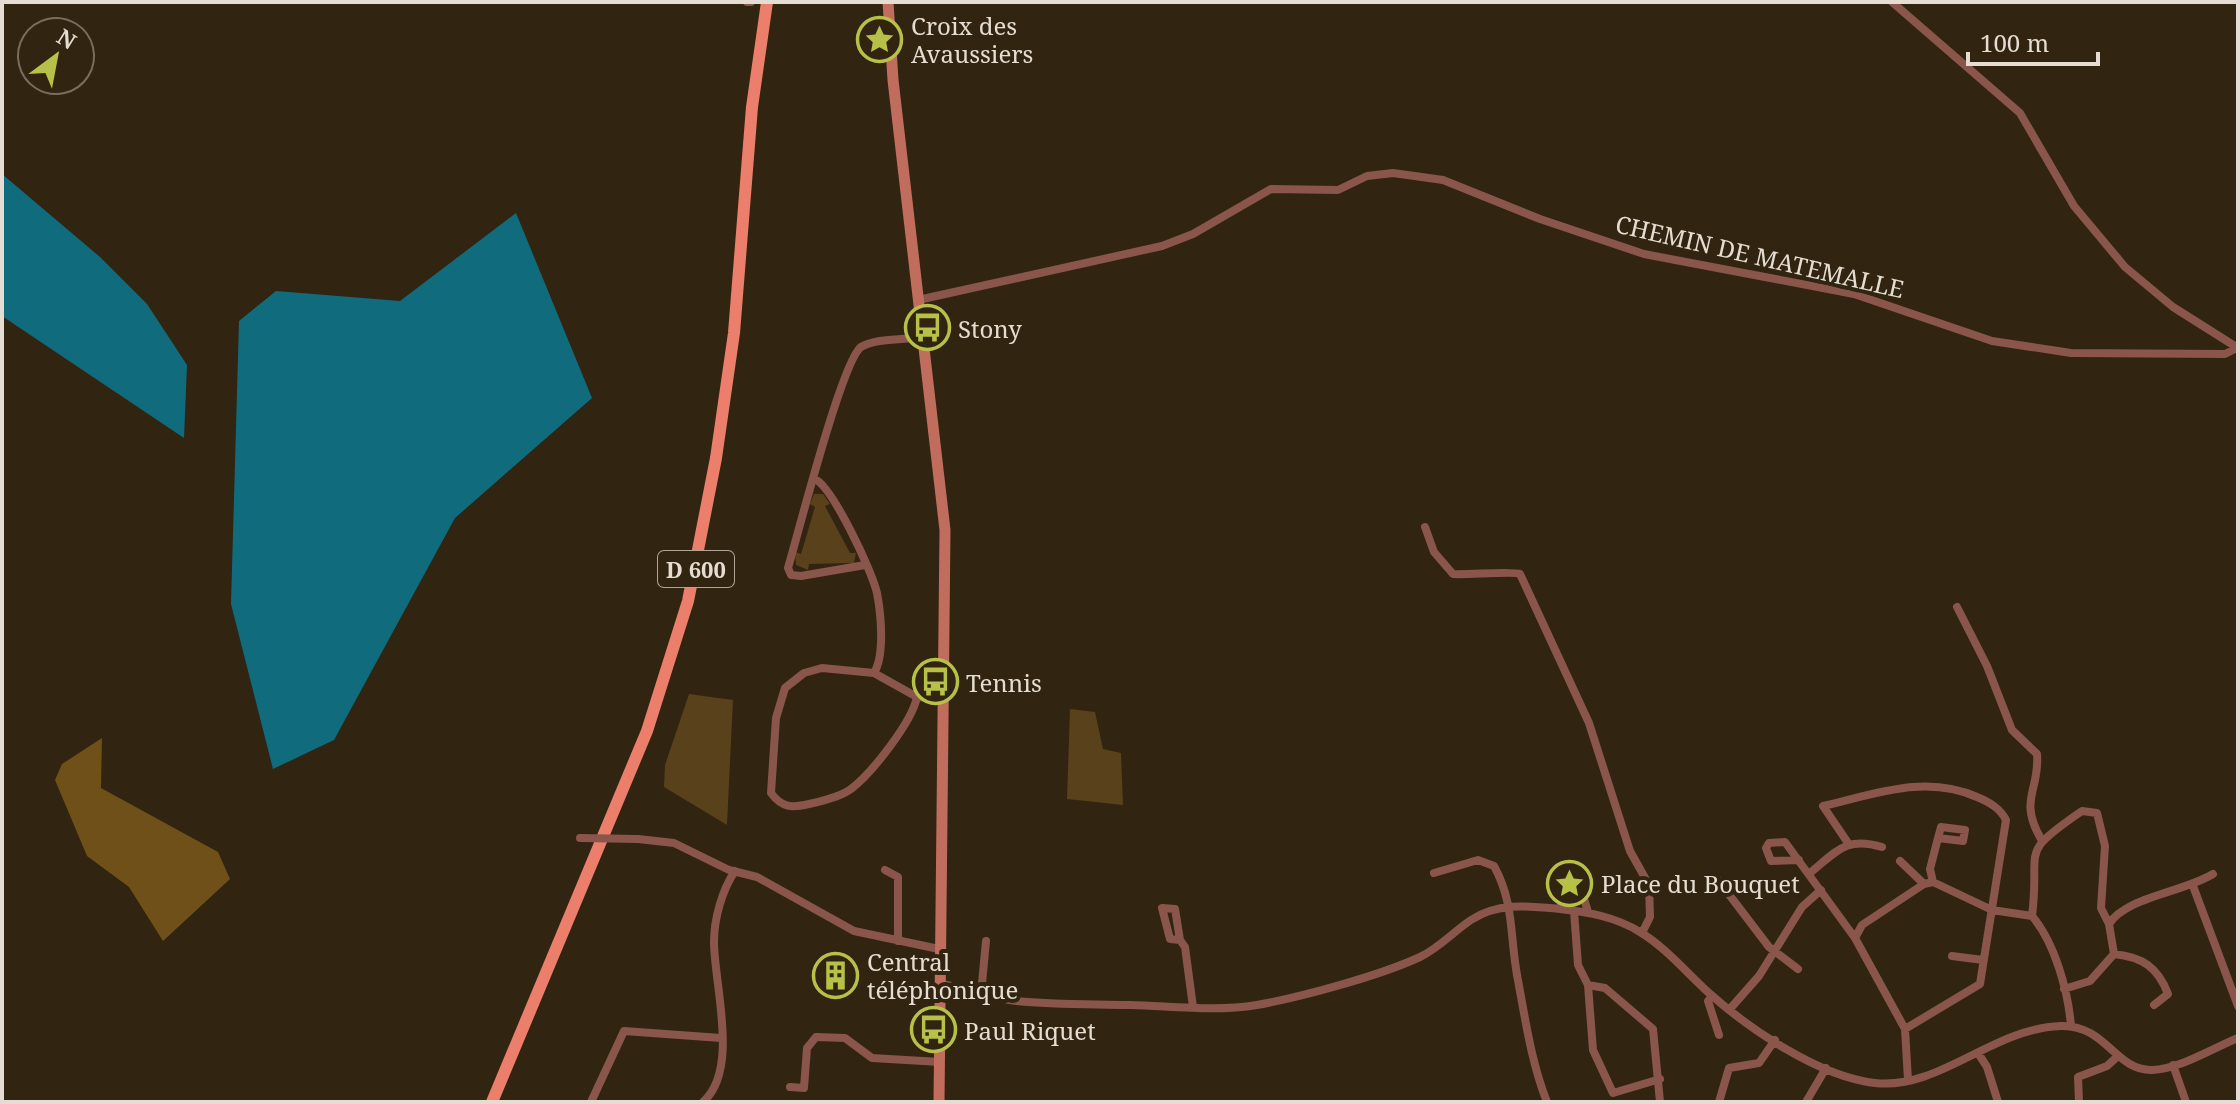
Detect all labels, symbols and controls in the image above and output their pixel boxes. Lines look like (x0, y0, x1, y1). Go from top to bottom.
place label: Croix des Avaussiers (911, 9, 1033, 70)
place icon: Croix des Avaussiers (856, 15, 904, 63)
north arrow (16, 16, 96, 96)
scale bar (1968, 16, 2098, 66)
text: N (52, 21, 82, 56)
text: 100 m (1980, 26, 2049, 59)
street label: CHEMIN DE MATEMALLE (1612, 207, 1908, 305)
bus stop icon: Stony (903, 304, 951, 352)
place label: Stony (958, 312, 1022, 345)
road number: D 600 (658, 551, 734, 587)
bus stop icon: Tennis (911, 658, 959, 706)
place label: Tennis (966, 666, 1042, 699)
place icon: Place du Bouquet (1546, 859, 1594, 907)
place label: Place du Bouquet (1601, 867, 1800, 900)
place label: Central téléphonique (867, 945, 1018, 1006)
building icon: Central téléphonique (812, 951, 860, 999)
bus stop icon: Paul Riquet (909, 1006, 957, 1054)
place label: Paul Riquet (964, 1014, 1096, 1047)

